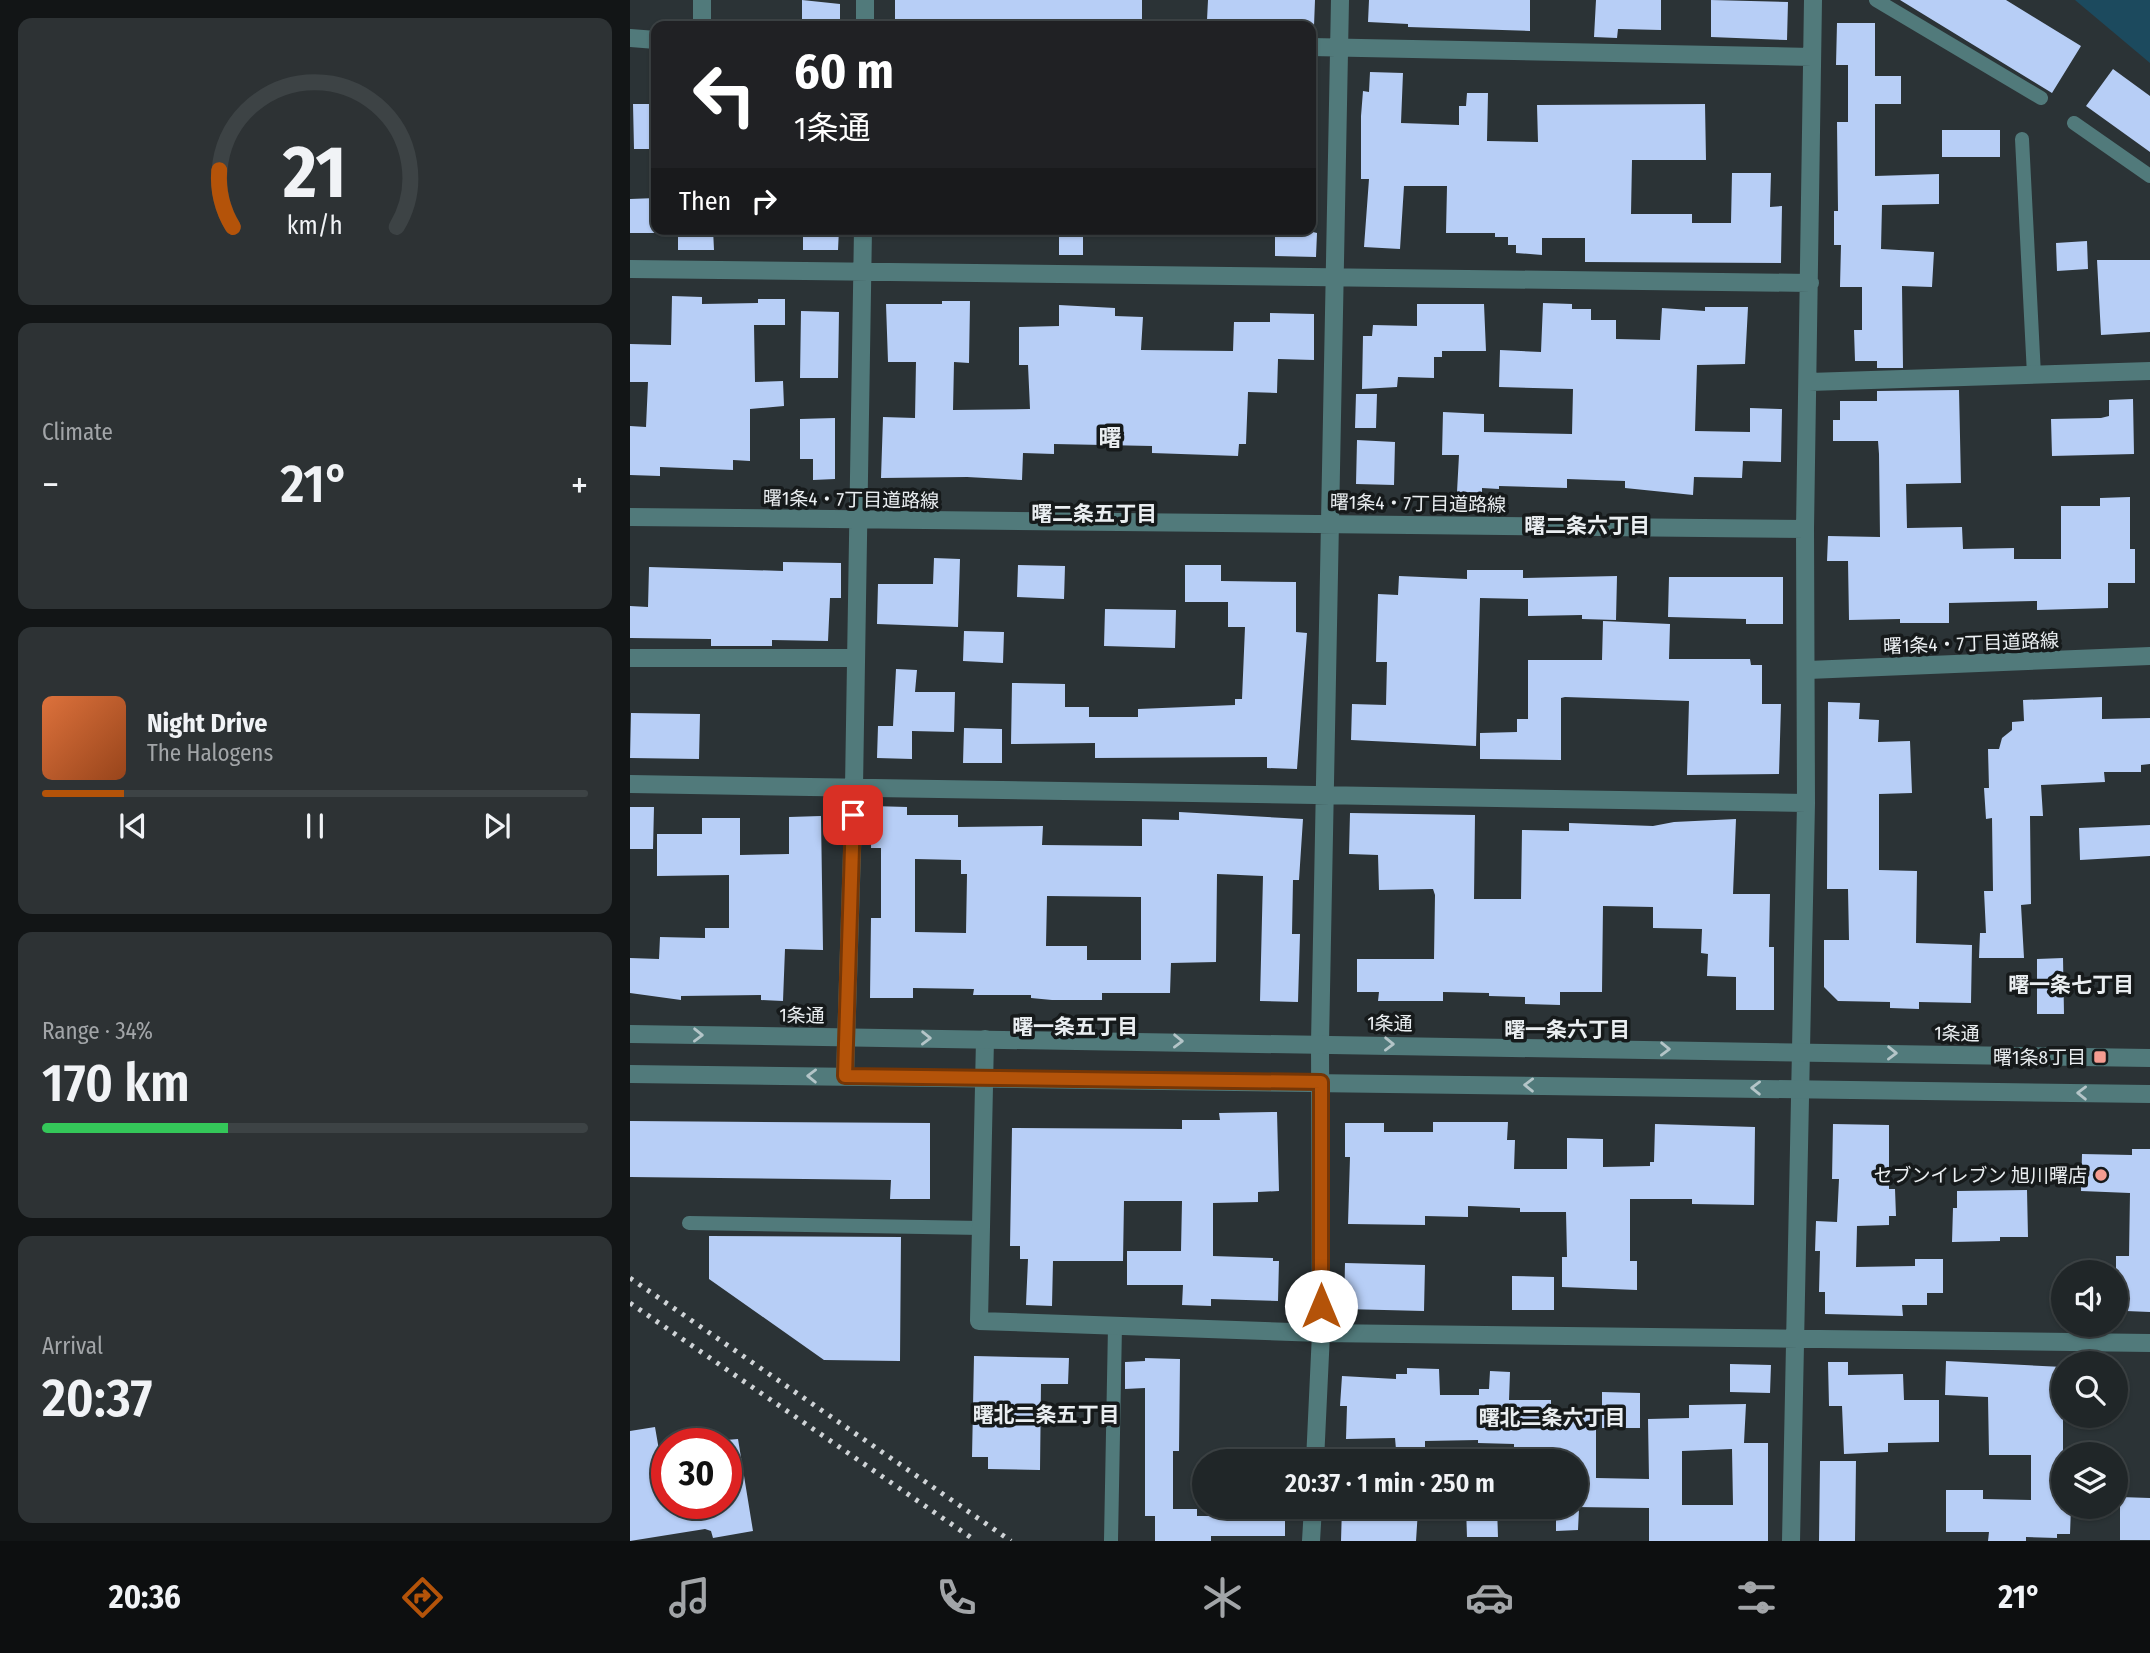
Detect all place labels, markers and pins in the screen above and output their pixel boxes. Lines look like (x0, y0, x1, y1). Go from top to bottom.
pin (823, 785, 883, 845)
place label: 曙1条8丁目 (1993, 1046, 2086, 1069)
marker: 曙1条8丁目 (2092, 1049, 2108, 1065)
place label: セブンイレブン 旭川曙店 (1874, 1164, 2087, 1187)
marker: セブンイレブン 旭川曙店 (2093, 1167, 2109, 1183)

